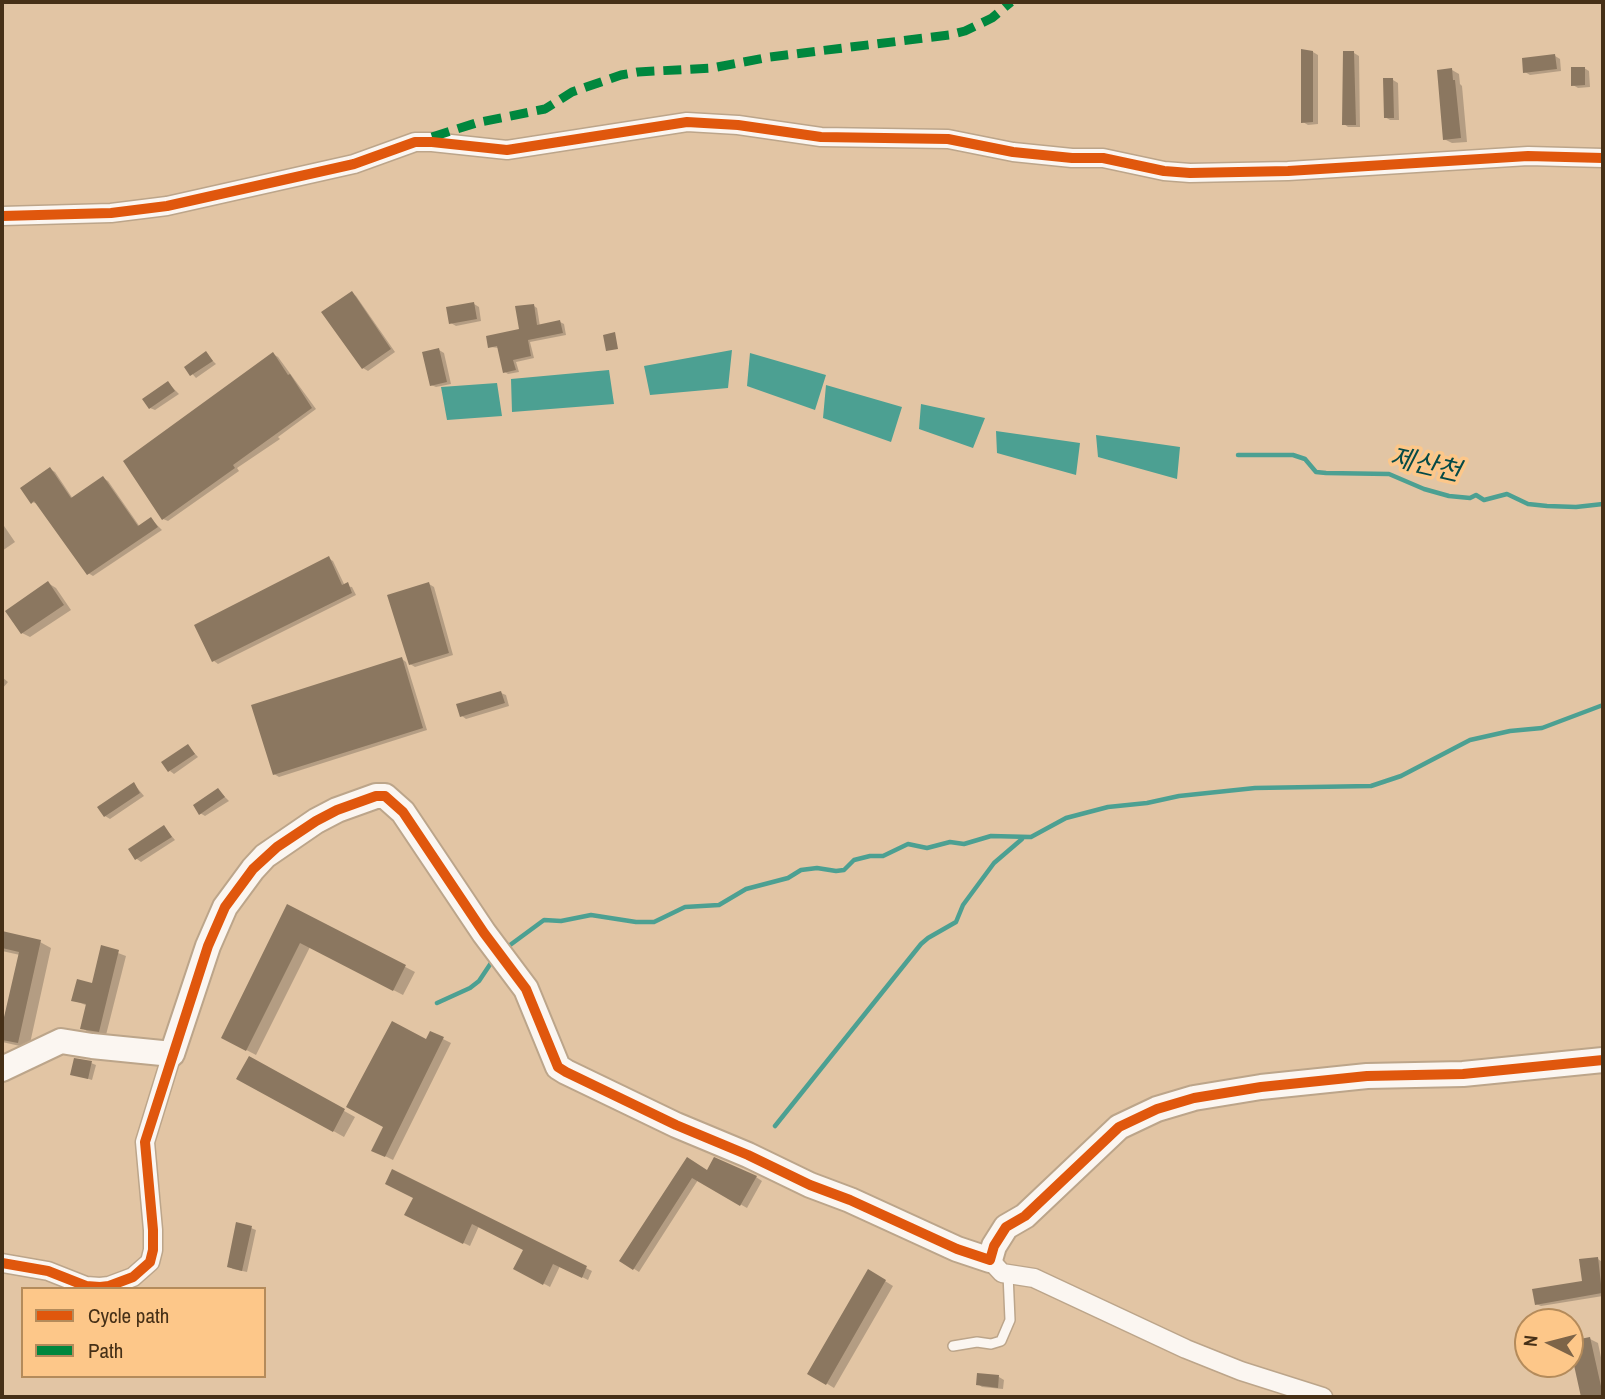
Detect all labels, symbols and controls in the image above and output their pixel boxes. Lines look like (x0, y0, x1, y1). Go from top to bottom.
water label: 제산천 (1387, 443, 1463, 489)
legend (21, 1287, 266, 1378)
text: Cycle path (88, 1301, 169, 1330)
north arrow (1514, 1308, 1584, 1378)
text: N (1517, 1334, 1544, 1348)
text: Path (88, 1336, 123, 1365)

